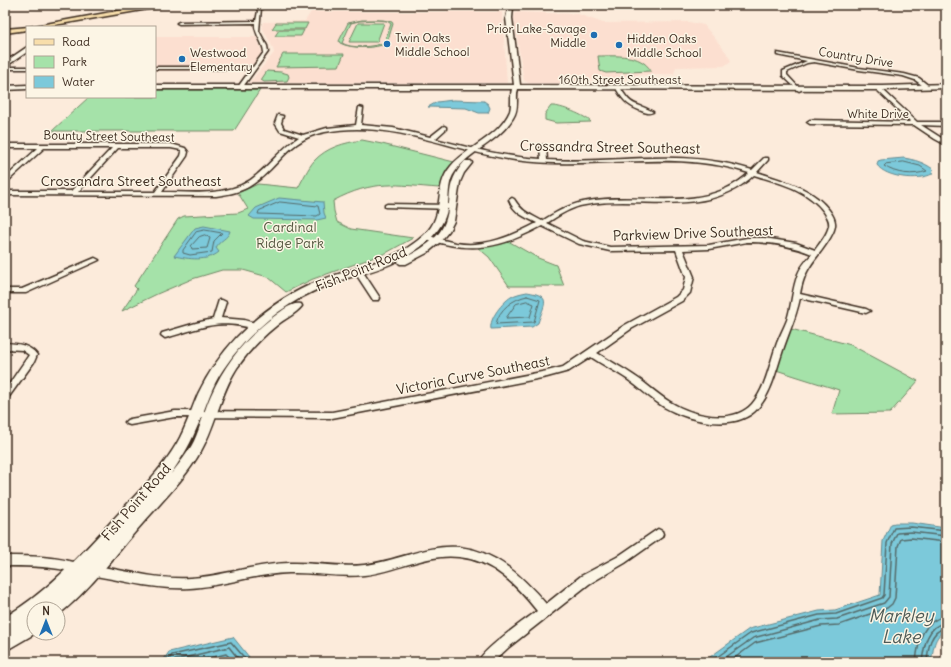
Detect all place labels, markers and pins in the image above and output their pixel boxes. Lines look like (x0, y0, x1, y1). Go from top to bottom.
place label: Prior Lake-Savage Middle (487, 21, 586, 50)
place label: Twin Oaks Middle School (395, 30, 469, 59)
marker: Prior Lake-Savage Middle (589, 30, 599, 40)
place label: Hidden Oaks Middle School (627, 31, 701, 60)
marker: Twin Oaks Middle School (382, 39, 392, 49)
marker: Hidden Oaks Middle School (614, 40, 624, 50)
place label: Westwood Elementary (190, 45, 253, 74)
marker: Westwood Elementary (177, 54, 187, 64)

